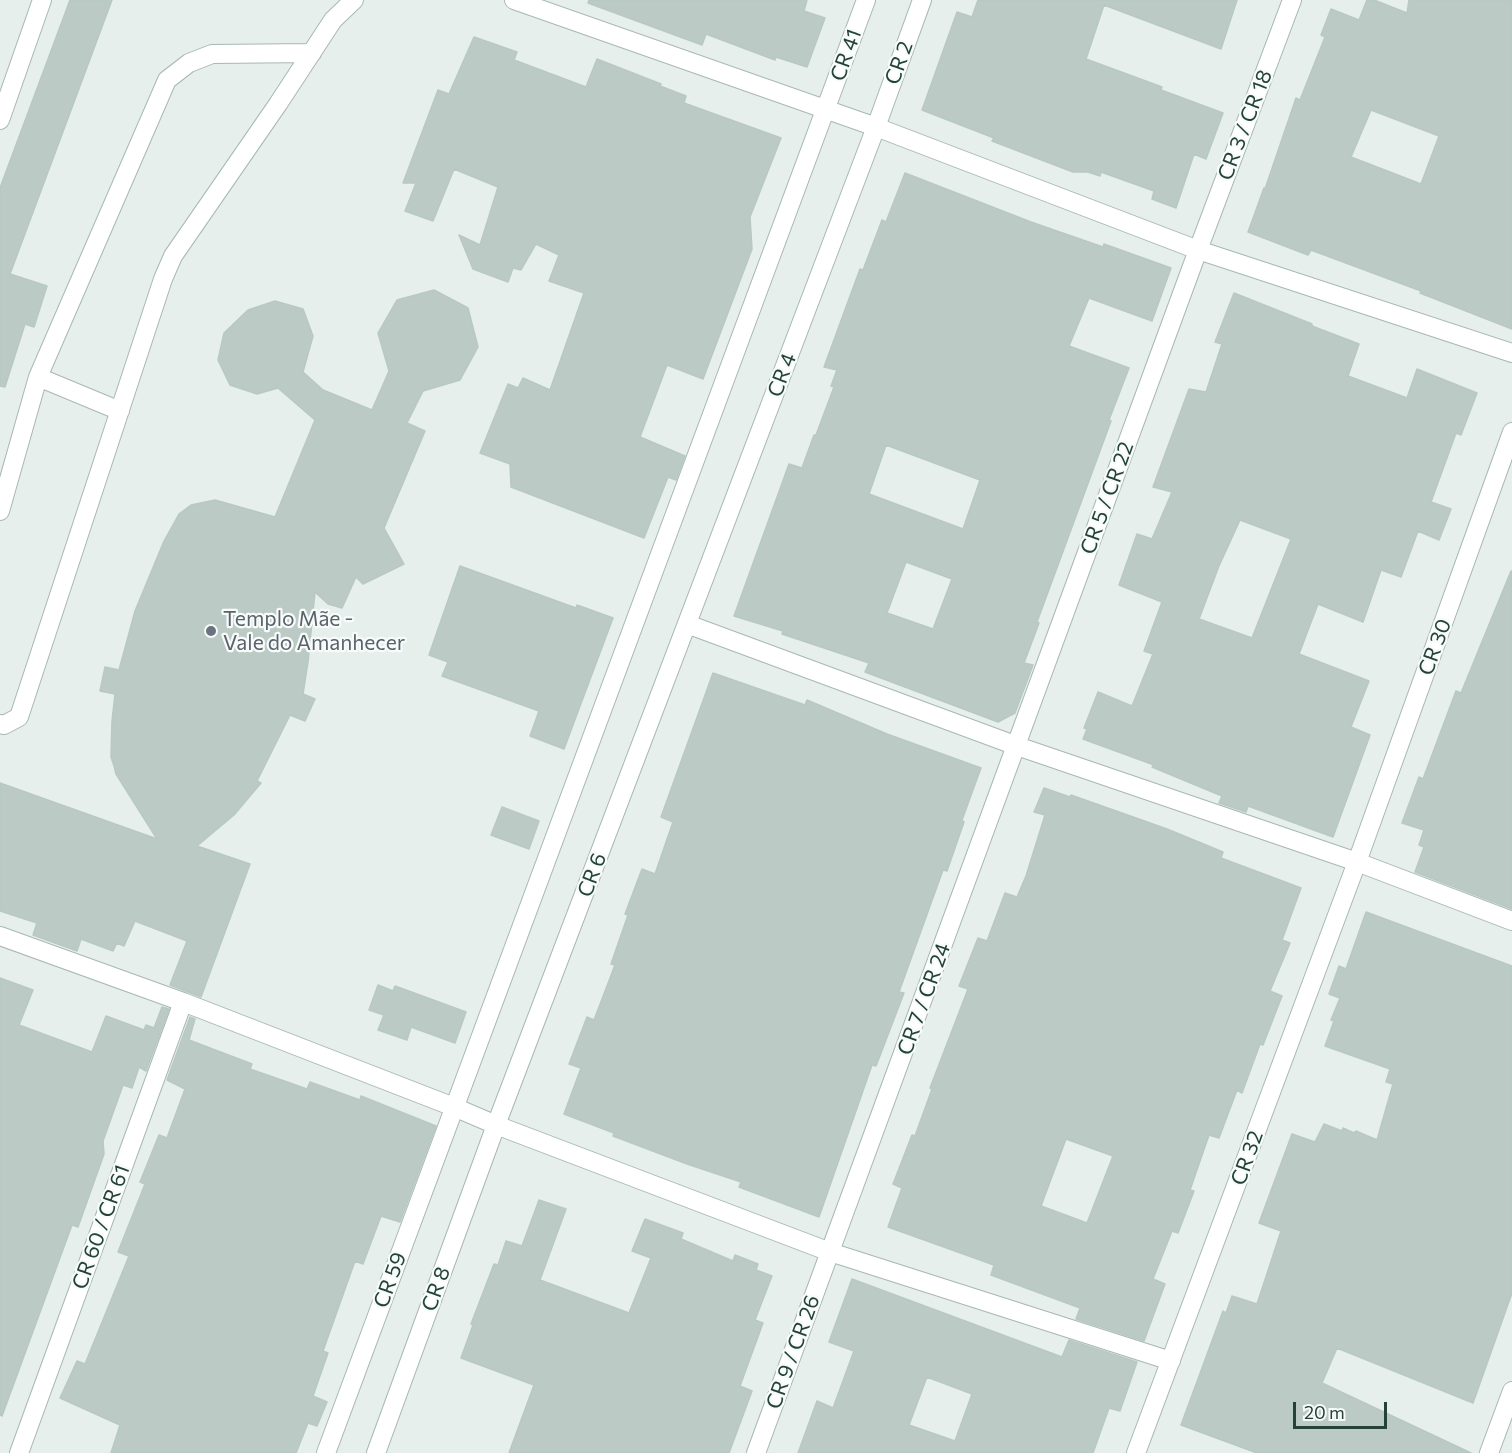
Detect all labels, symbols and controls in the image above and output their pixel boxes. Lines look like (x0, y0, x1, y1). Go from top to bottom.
street label: CR 41 (825, 26, 867, 84)
street label: CR 2 (880, 38, 918, 88)
street label: CR 3 / CR 18 (1212, 66, 1278, 184)
street label: CR 4 (762, 349, 802, 401)
street label: CR 5 / CR 22 (1075, 438, 1139, 558)
place label: Templo Mãe - Vale do Amanhecer (223, 606, 405, 656)
street label: CR 30 (1413, 615, 1457, 679)
marker: Templo Mãe - Vale do Amanhecer (204, 624, 218, 638)
street label: CR 6 (572, 849, 612, 901)
street label: CR 7 / CR 24 (892, 940, 956, 1058)
street label: CR 32 (1226, 1127, 1268, 1189)
street label: CR 60 / CR 61 (67, 1161, 135, 1293)
street label: CR 59 (368, 1249, 412, 1311)
street label: CR 8 (416, 1263, 456, 1315)
street label: CR 9 / CR 26 (761, 1292, 825, 1412)
scale bar (1296, 1390, 1390, 1428)
text: 20 m (1304, 1401, 1345, 1423)

